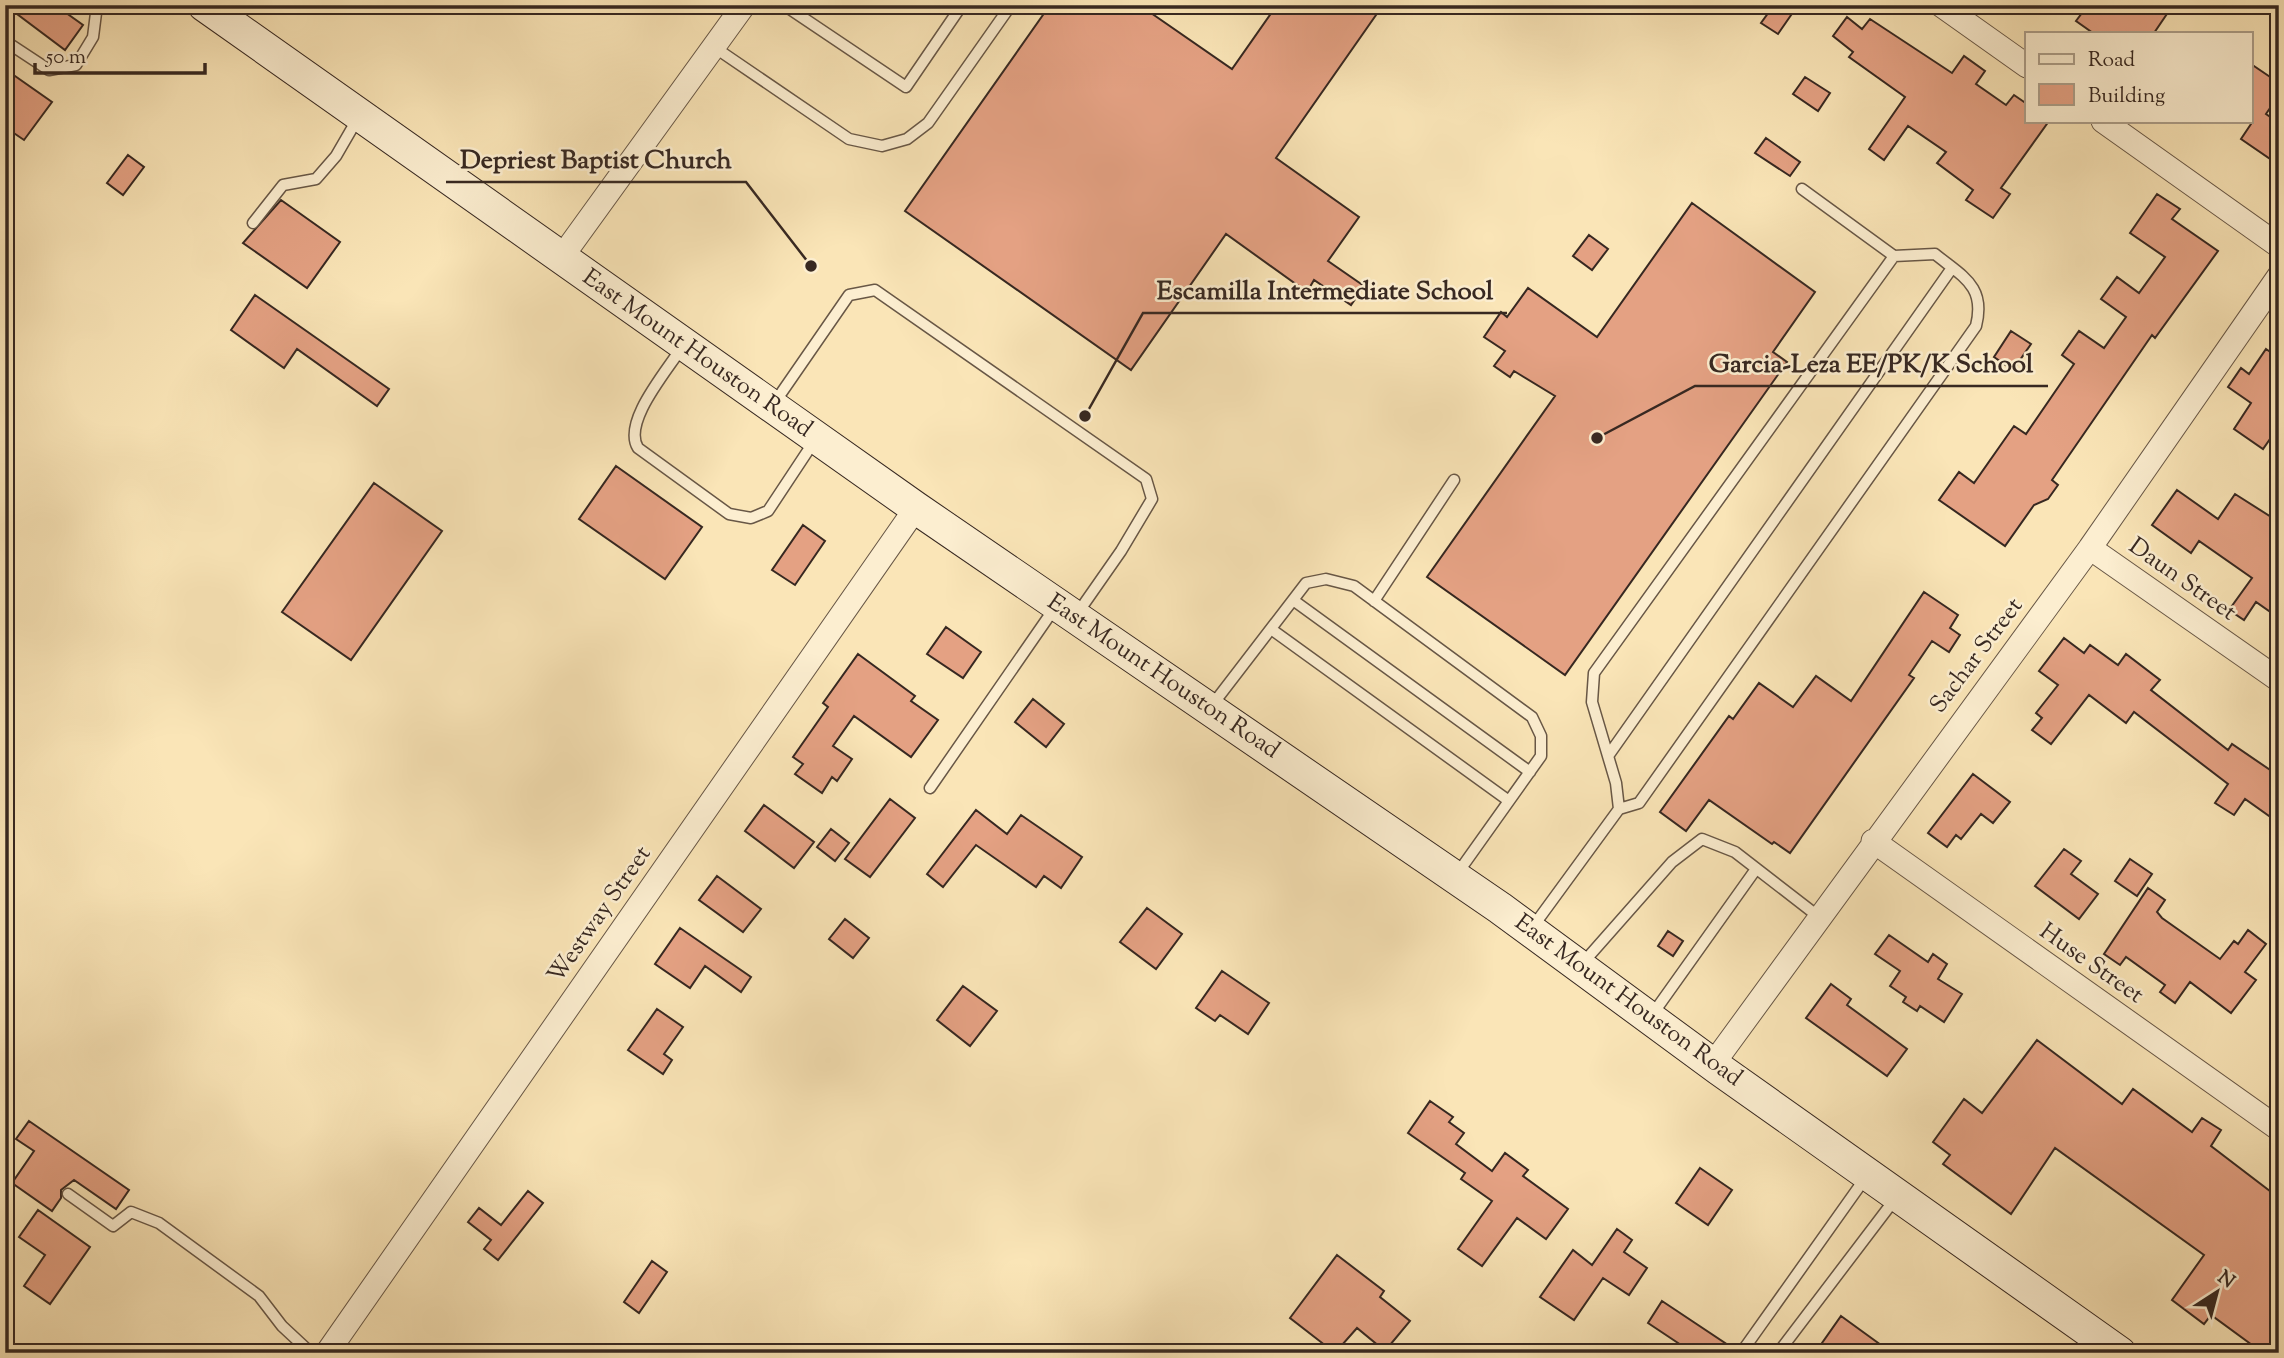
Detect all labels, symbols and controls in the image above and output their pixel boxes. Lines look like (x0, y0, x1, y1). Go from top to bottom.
scale bar (35, 32, 205, 76)
legend (2025, 32, 2252, 122)
text: 50 m (45, 43, 86, 73)
text: Road (2088, 46, 2135, 76)
text: Building (2088, 82, 2165, 112)
callout: Depriest Baptist Church (446, 135, 746, 182)
text: Depriest Baptist Church (460, 143, 733, 180)
street label: East Mount Houston Road (575, 261, 819, 447)
callout: Escamilla Intermediate School (1143, 266, 1507, 313)
text: Escamilla Intermediate School (1157, 274, 1494, 311)
callout: Garcia-Leza EE/PK/K School (1695, 339, 2048, 386)
text: Garcia-Leza EE/PK/K School (1709, 347, 2034, 384)
street label: Daun Street (2121, 530, 2243, 630)
street label: East Mount Houston Road (1040, 586, 1287, 768)
street label: Sachar Street (1922, 591, 2032, 721)
street label: Westway Street (540, 839, 660, 991)
street label: East Mount Houston Road (1507, 907, 1749, 1096)
street label: Huse Street (2032, 916, 2150, 1012)
north arrow (2182, 1256, 2252, 1326)
text: N (2211, 1265, 2240, 1296)

